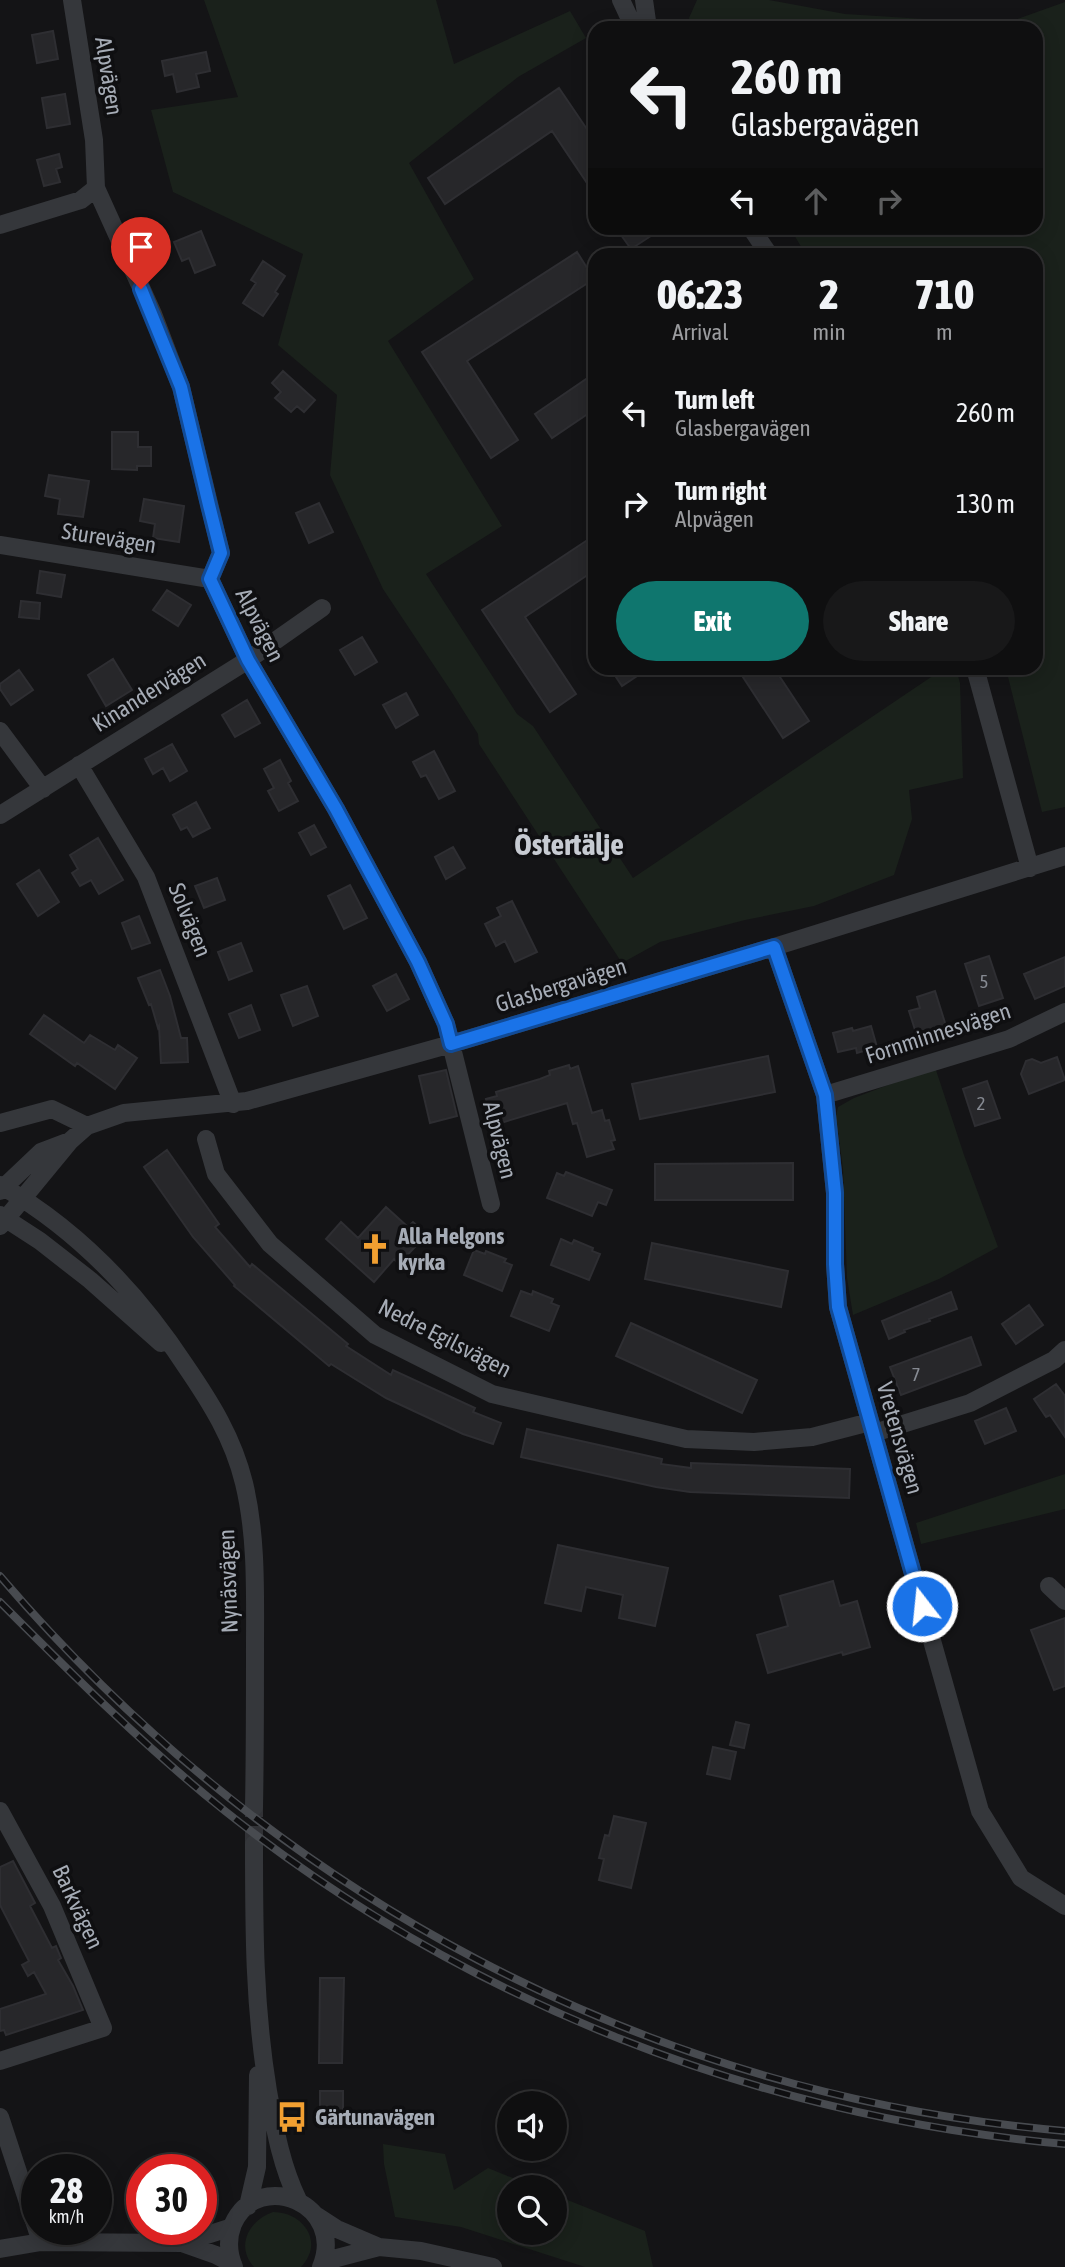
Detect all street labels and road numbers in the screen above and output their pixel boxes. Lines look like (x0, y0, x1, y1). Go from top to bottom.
street label: Alpvägen (90, 35, 128, 117)
street label: Sturevägen (60, 518, 158, 558)
street label: Alpvägen (230, 584, 290, 666)
street label: Kinandervägen (88, 647, 210, 737)
street label: Solvägen (163, 879, 217, 961)
street label: Glasbergavägen (492, 953, 630, 1017)
street label: Fornminnesvägen (862, 997, 1014, 1069)
street label: Alpvägen (478, 1099, 522, 1181)
street label: Nedre Egilsvägen (374, 1293, 516, 1383)
street label: Vretensvägen (872, 1379, 928, 1497)
street label: Nynäsvägen (213, 1529, 243, 1633)
street label: Barkvägen (47, 1861, 109, 1953)

